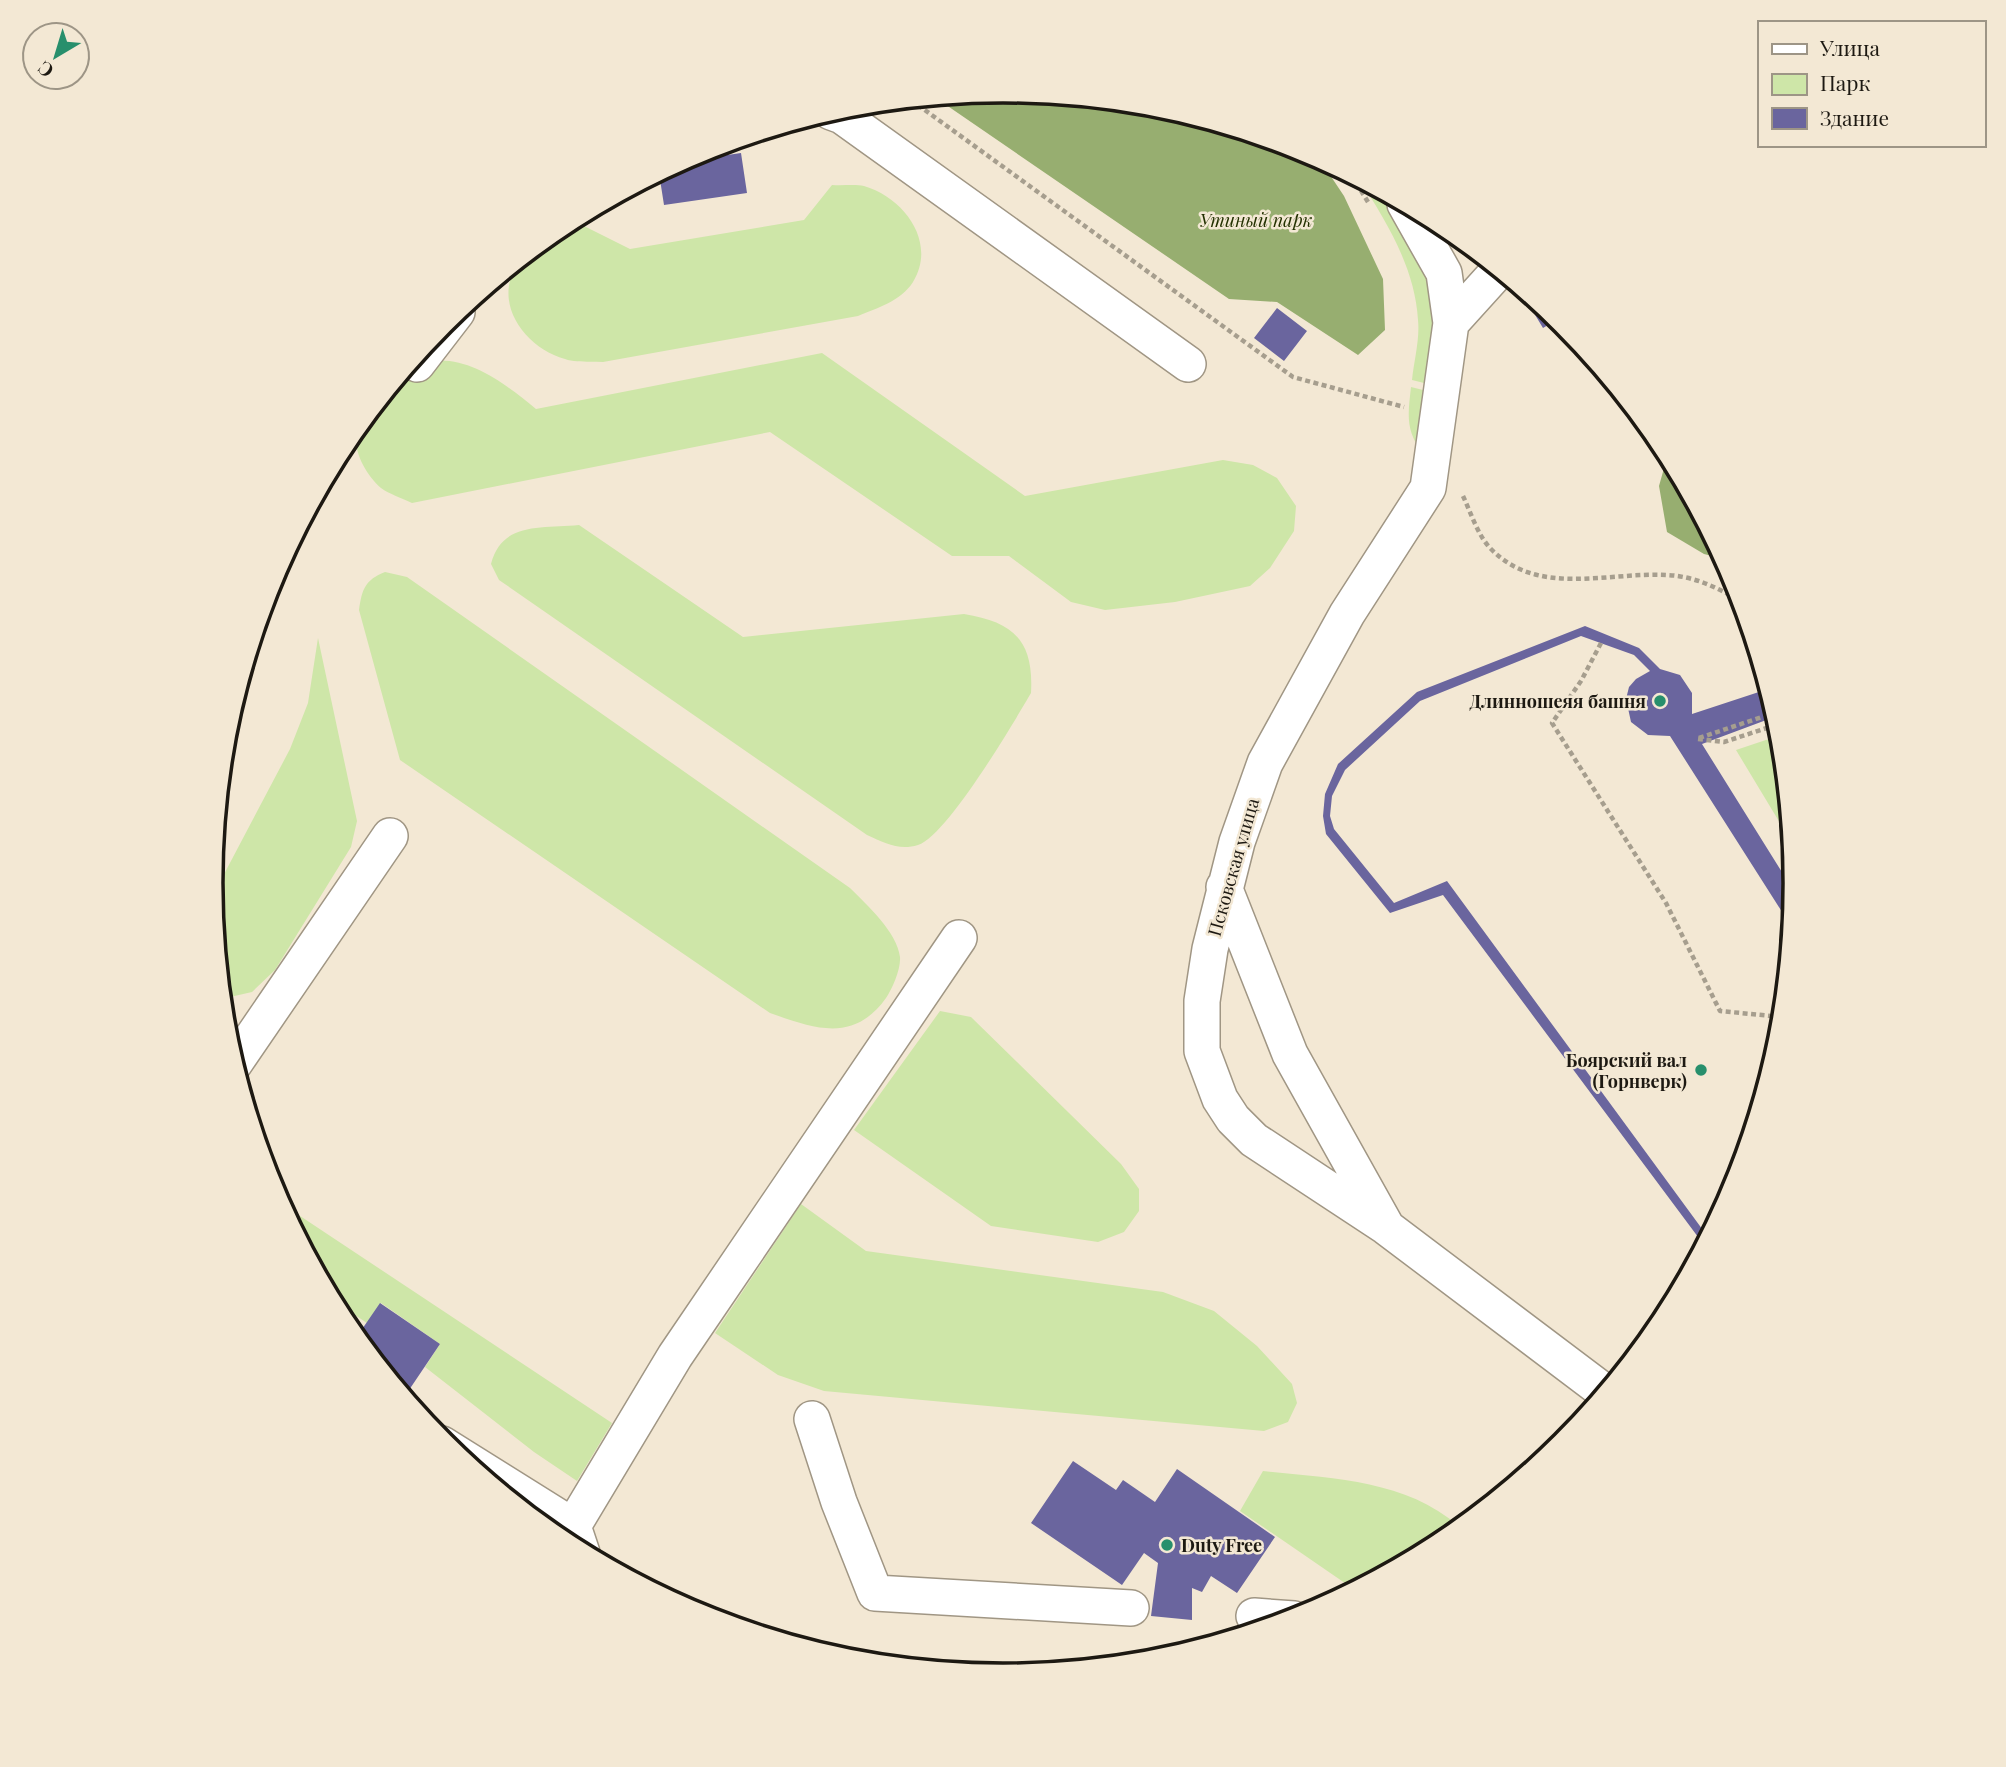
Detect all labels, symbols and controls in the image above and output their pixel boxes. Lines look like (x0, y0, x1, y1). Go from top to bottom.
north arrow (21, 21, 91, 91)
legend (1758, 21, 1985, 147)
text: Улица (1819, 33, 1881, 61)
text: С (32, 56, 58, 85)
text: Парк (1820, 68, 1870, 96)
text: Здание (1820, 103, 1889, 131)
park label: Утиный парк (1199, 208, 1313, 232)
place label: Длинношеяя башня (1469, 689, 1646, 713)
marker: Длинношеяя башня (1652, 693, 1668, 709)
street label: Псковская улица (1202, 795, 1264, 939)
place label: Боярский вал (Горнверк) (1566, 1048, 1687, 1093)
marker: Боярский вал (Горнверк) (1693, 1062, 1709, 1078)
place label: Duty Free (1181, 1533, 1262, 1557)
marker: Duty Free (1159, 1537, 1175, 1553)

